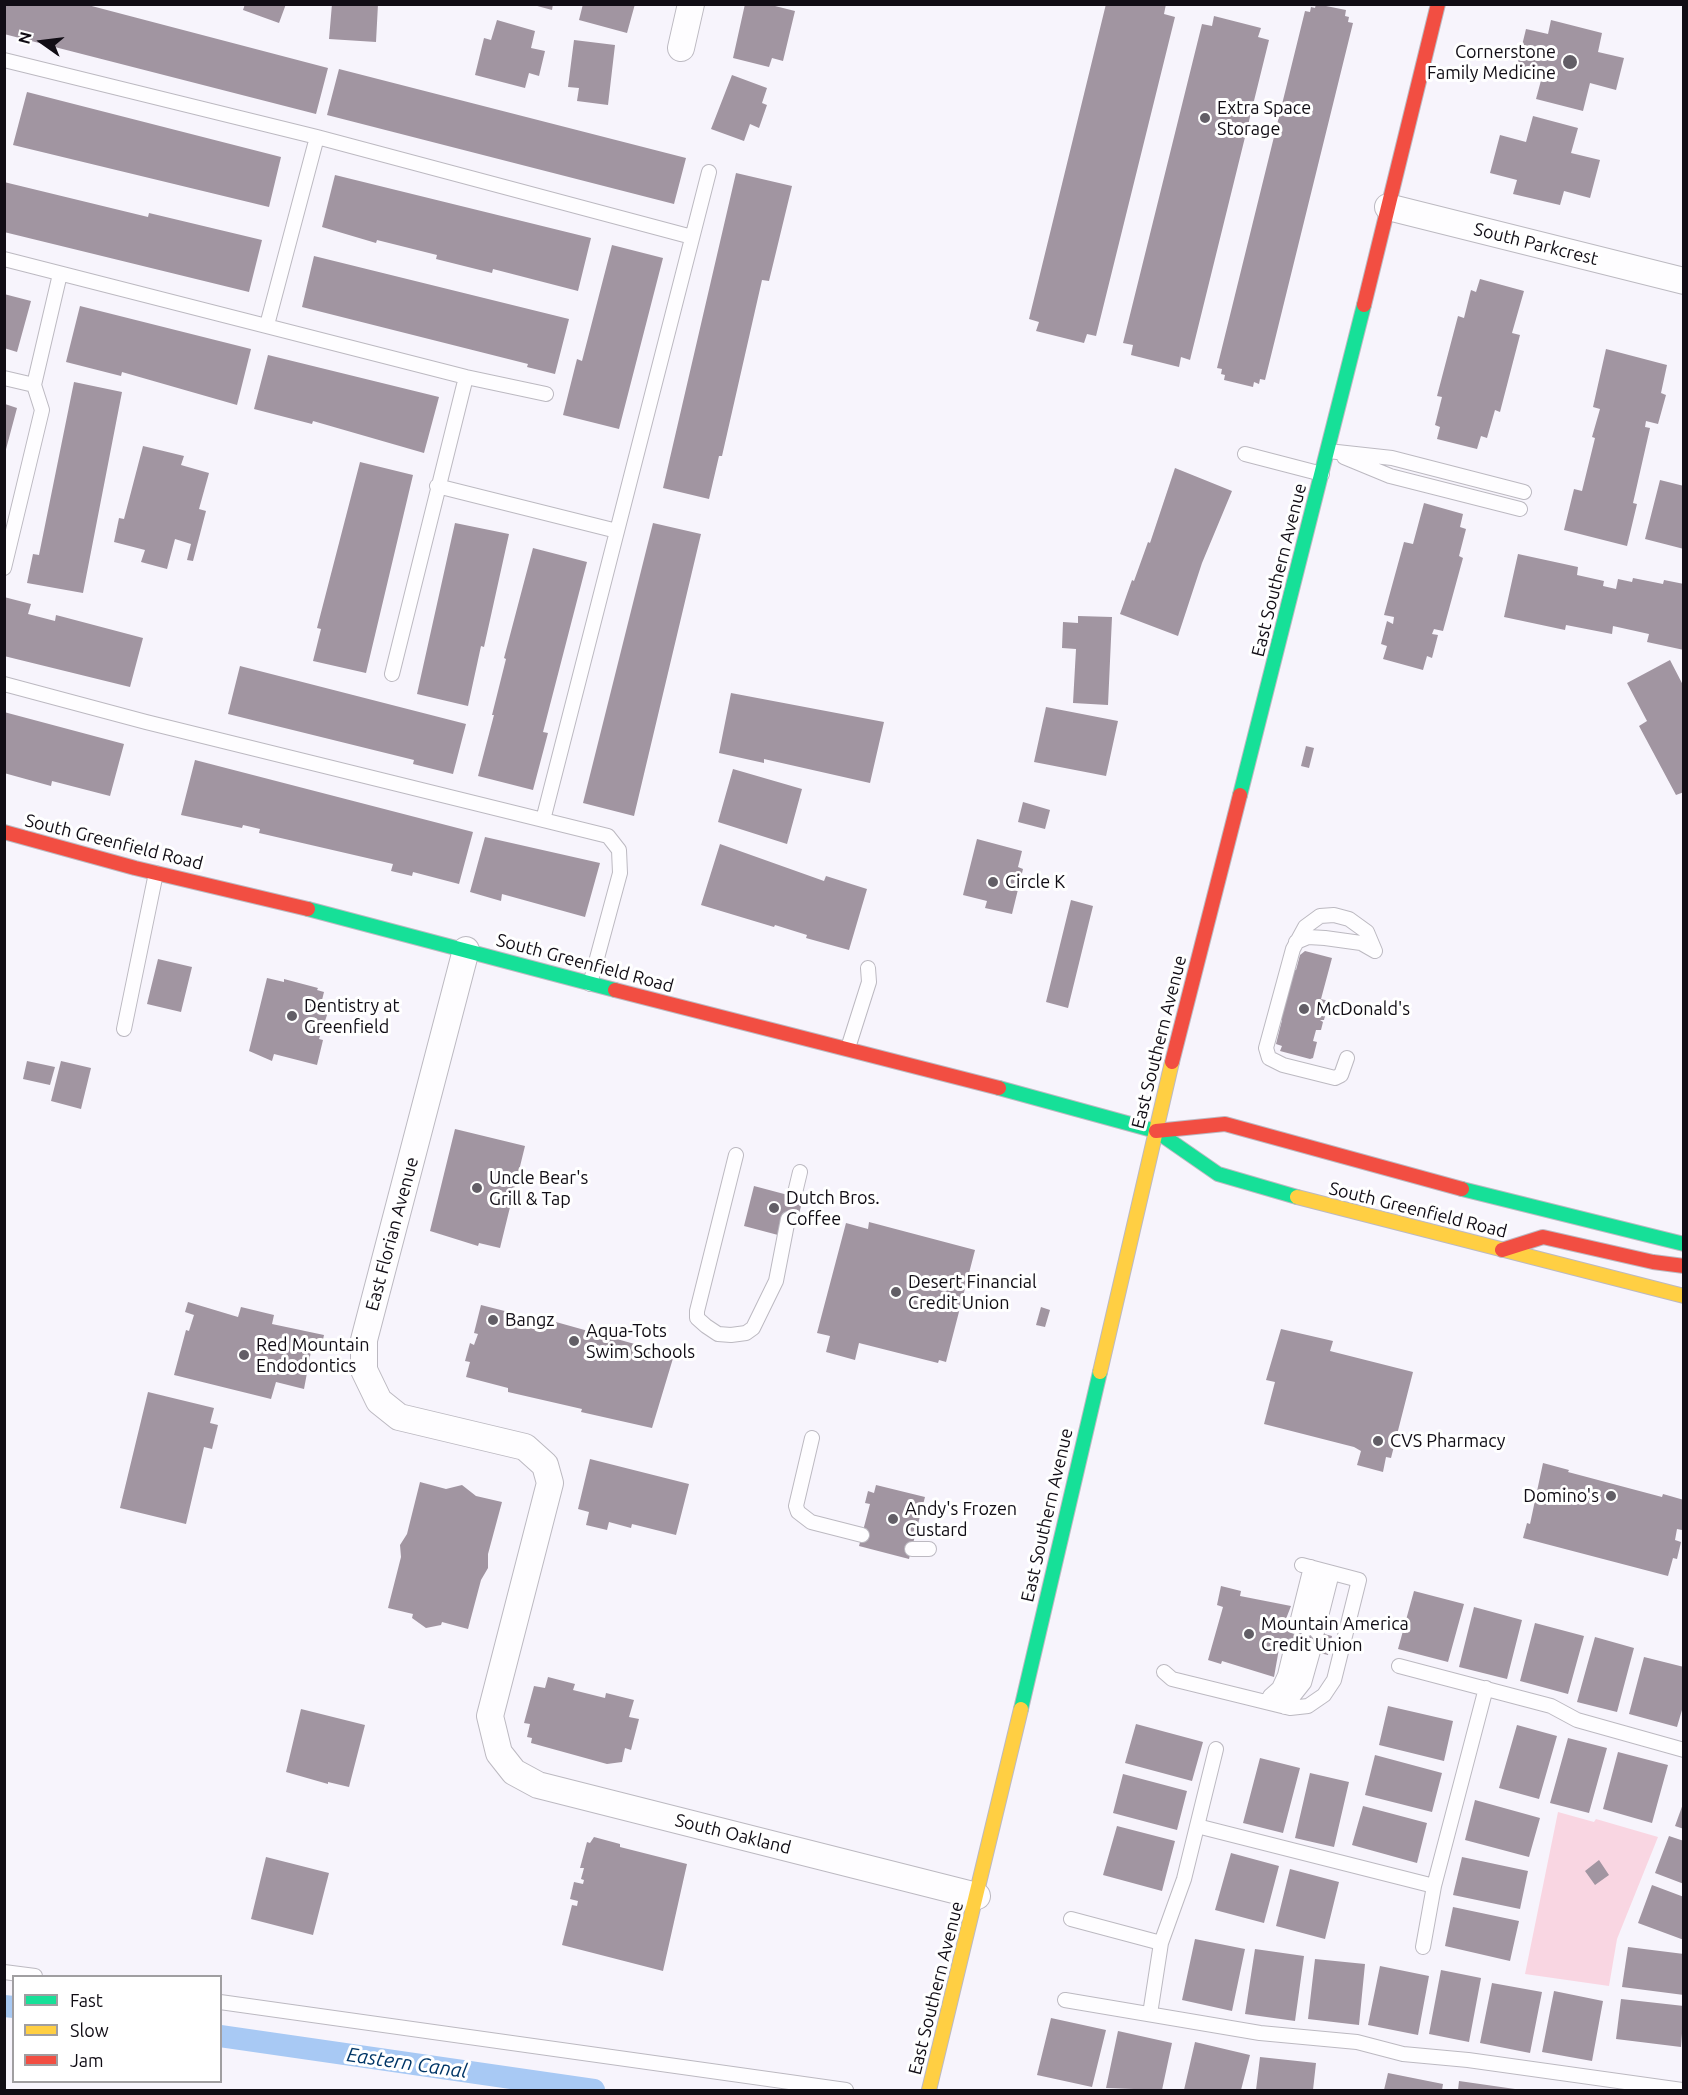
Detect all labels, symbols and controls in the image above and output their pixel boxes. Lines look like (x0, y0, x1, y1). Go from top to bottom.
north arrow (12, 12, 72, 72)
text: N (14, 30, 35, 46)
place label: Cornerstone Family Medicine (1427, 41, 1556, 84)
marker: Cornerstone Family Medicine (1561, 53, 1579, 71)
place label: Extra Space Storage (1217, 97, 1311, 140)
marker: Extra Space Storage (1198, 111, 1212, 125)
street label: South Parkcrest (1472, 218, 1600, 270)
street label: East Southern Avenue (1247, 481, 1311, 659)
street label: South Greenfield Road (23, 809, 205, 875)
place label: Circle K (1005, 871, 1065, 893)
marker: Circle K (986, 875, 1000, 889)
street label: South Greenfield Road (494, 929, 676, 997)
street label: East Southern Avenue (1127, 953, 1191, 1131)
place label: Dentistry at Greenfield (304, 995, 400, 1038)
place label: McDonald's (1316, 998, 1410, 1020)
marker: McDonald's (1297, 1002, 1311, 1016)
marker: Dentistry at Greenfield (285, 1009, 299, 1023)
street label: East Florian Avenue (361, 1155, 423, 1313)
place label: Uncle Bear's Grill & Tap (489, 1167, 588, 1210)
street label: South Greenfield Road (1327, 1177, 1509, 1243)
marker: Uncle Bear's Grill & Tap (470, 1181, 484, 1195)
place label: Dutch Bros. Coffee (786, 1187, 880, 1230)
marker: Dutch Bros. Coffee (767, 1201, 781, 1215)
place label: Desert Financial Credit Union (908, 1271, 1037, 1314)
marker: Desert Financial Credit Union (889, 1285, 903, 1299)
place label: Bangz (505, 1309, 555, 1331)
marker: Bangz (486, 1313, 500, 1327)
place label: Aqua-Tots Swim Schools (586, 1320, 695, 1362)
place label: Red Mountain Endodontics (256, 1334, 369, 1376)
marker: Aqua-Tots Swim Schools (567, 1334, 581, 1348)
marker: Red Mountain Endodontics (237, 1348, 251, 1362)
street label: East Southern Avenue (1016, 1426, 1078, 1604)
place label: CVS Pharmacy (1390, 1430, 1505, 1452)
marker: CVS Pharmacy (1371, 1434, 1385, 1448)
place label: Domino's (1523, 1485, 1599, 1507)
marker: Domino's (1604, 1489, 1618, 1503)
place label: Andy's Frozen Custard (905, 1498, 1017, 1540)
marker: Andy's Frozen Custard (886, 1512, 900, 1526)
place label: Mountain America Credit Union (1261, 1613, 1409, 1656)
marker: Mountain America Credit Union (1242, 1627, 1256, 1641)
street label: South Oakland (673, 1809, 793, 1859)
street label: East Southern Avenue (904, 1899, 968, 2077)
legend (12, 1975, 222, 2083)
text: Fast (70, 1990, 103, 2010)
text: Slow (70, 2020, 109, 2040)
water label: Eastern Canal (345, 2043, 469, 2083)
text: Jam (70, 2050, 104, 2070)

